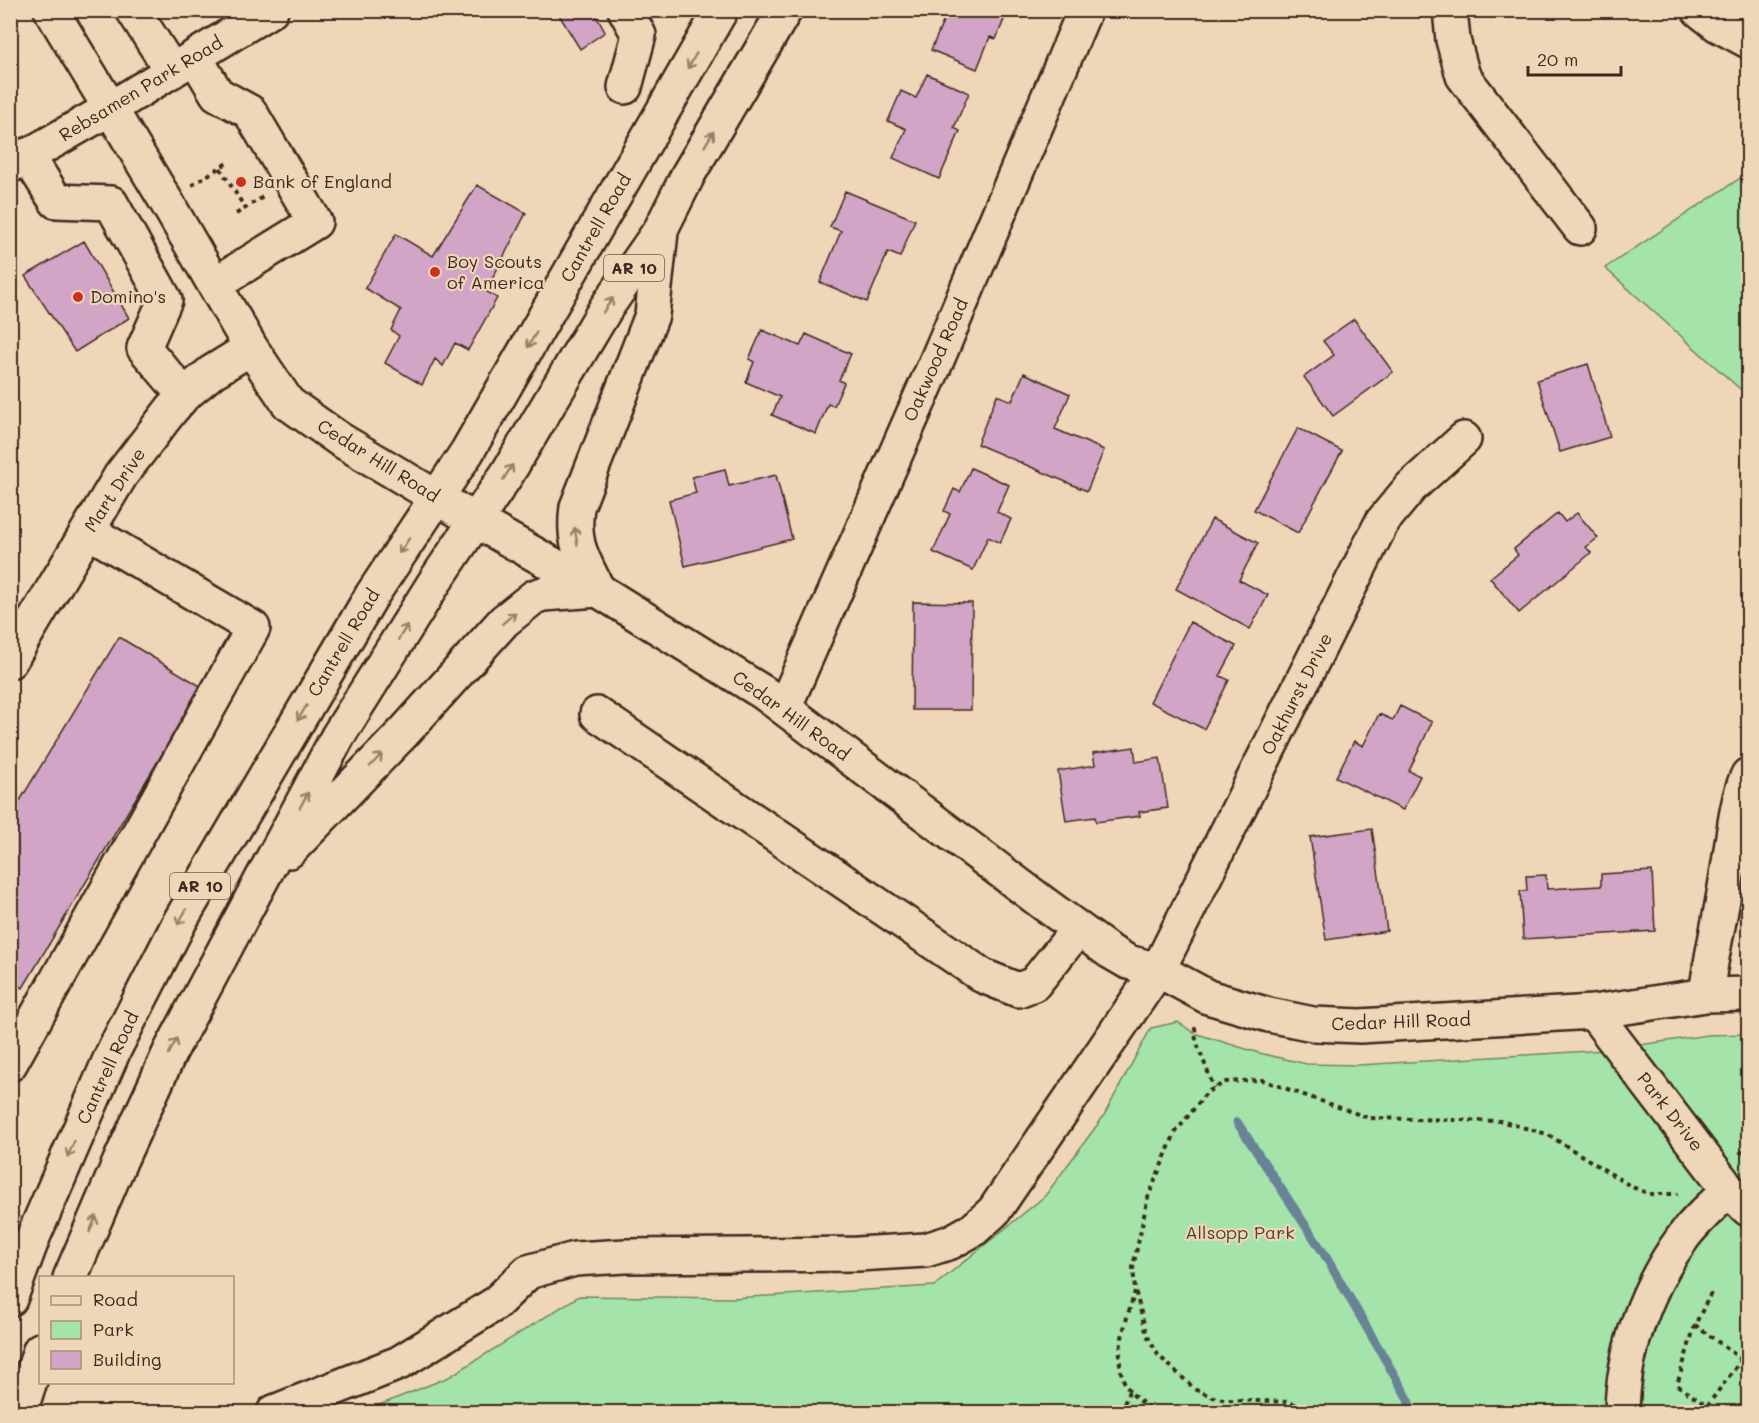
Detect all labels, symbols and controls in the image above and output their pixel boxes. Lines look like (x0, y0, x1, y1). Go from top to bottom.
street label: Rebsamen Park Road (54, 30, 227, 147)
scale bar (1528, 39, 1621, 77)
text: 20 m (1537, 47, 1578, 71)
one-way arrow (686, 52, 698, 69)
one-way arrow (704, 131, 716, 148)
place label: Bank of England (253, 169, 392, 193)
street label: Cantrell Road (554, 169, 636, 286)
marker: Bank of England (234, 175, 248, 189)
place label: Boy Scouts of America (447, 249, 545, 294)
road number: AR 10 (604, 255, 664, 281)
marker: Boy Scouts of America (428, 265, 442, 279)
place label: Domino's (90, 284, 166, 308)
marker: Domino's (71, 290, 85, 304)
street label: Oakwood Road (897, 294, 973, 425)
one-way arrow (602, 297, 614, 314)
one-way arrow (526, 331, 538, 348)
street label: Cedar Hill Road (313, 413, 444, 507)
street label: Mart Drive (78, 443, 150, 536)
one-way arrow (503, 464, 515, 481)
one-way arrow (571, 526, 582, 546)
one-way arrow (398, 537, 410, 554)
street label: Cantrell Road (301, 584, 385, 701)
one-way arrow (501, 611, 517, 624)
one-way arrow (398, 624, 410, 641)
street label: Oakhurst Drive (1255, 628, 1337, 759)
street label: Cedar Hill Road (728, 665, 855, 766)
one-way arrow (296, 704, 308, 721)
one-way arrow (369, 753, 384, 768)
one-way arrow (299, 791, 311, 809)
road number: AR 10 (170, 873, 230, 899)
one-way arrow (176, 908, 188, 925)
street label: Cantrell Road (70, 1007, 144, 1128)
street label: Cedar Hill Road (1331, 1007, 1471, 1035)
one-way arrow (168, 1038, 180, 1056)
street label: Park Drive (1632, 1067, 1709, 1156)
one-way arrow (65, 1140, 76, 1158)
one-way arrow (88, 1215, 99, 1233)
park label: Allsopp Park (1185, 1220, 1295, 1244)
legend (39, 1276, 234, 1384)
text: Road (93, 1287, 138, 1311)
text: Park (93, 1317, 134, 1341)
text: Building (93, 1347, 161, 1371)

